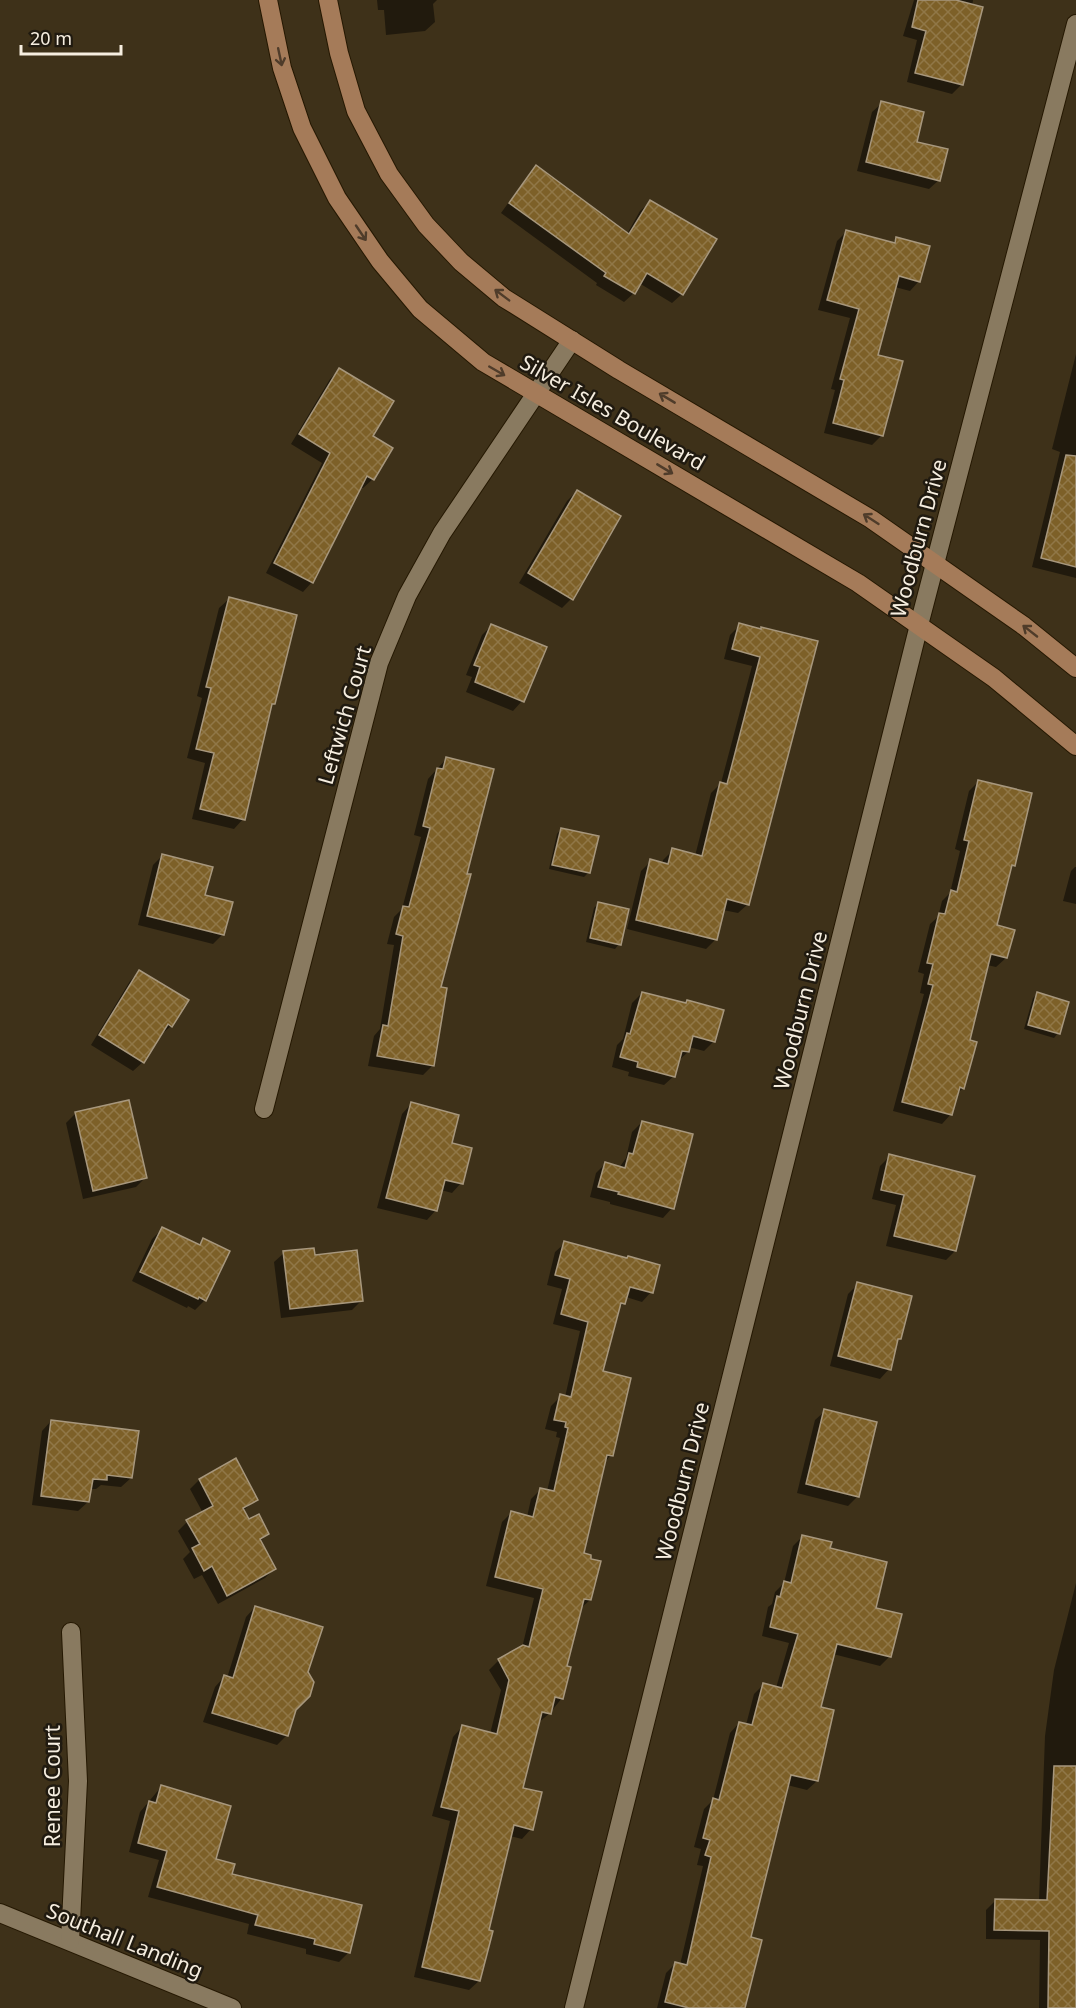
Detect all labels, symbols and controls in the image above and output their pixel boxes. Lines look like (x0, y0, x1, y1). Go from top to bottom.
scale bar (21, 18, 122, 56)
text: 20 m (30, 26, 72, 50)
one-way arrow (275, 47, 286, 67)
one-way arrow (355, 224, 367, 241)
one-way arrow (494, 289, 510, 301)
street label: Silver Isles Boulevard (516, 348, 710, 476)
one-way arrow (488, 365, 505, 377)
one-way arrow (659, 392, 676, 404)
street label: Woodburn Drive (883, 456, 953, 620)
one-way arrow (656, 463, 673, 475)
one-way arrow (863, 513, 880, 525)
one-way arrow (1023, 625, 1039, 638)
street label: Leftwich Court (311, 642, 377, 788)
street label: Woodburn Drive (767, 928, 833, 1092)
street label: Woodburn Drive (649, 1399, 715, 1563)
street label: Renee Court (38, 1724, 66, 1847)
street label: Southall Landing (43, 1896, 207, 1984)

